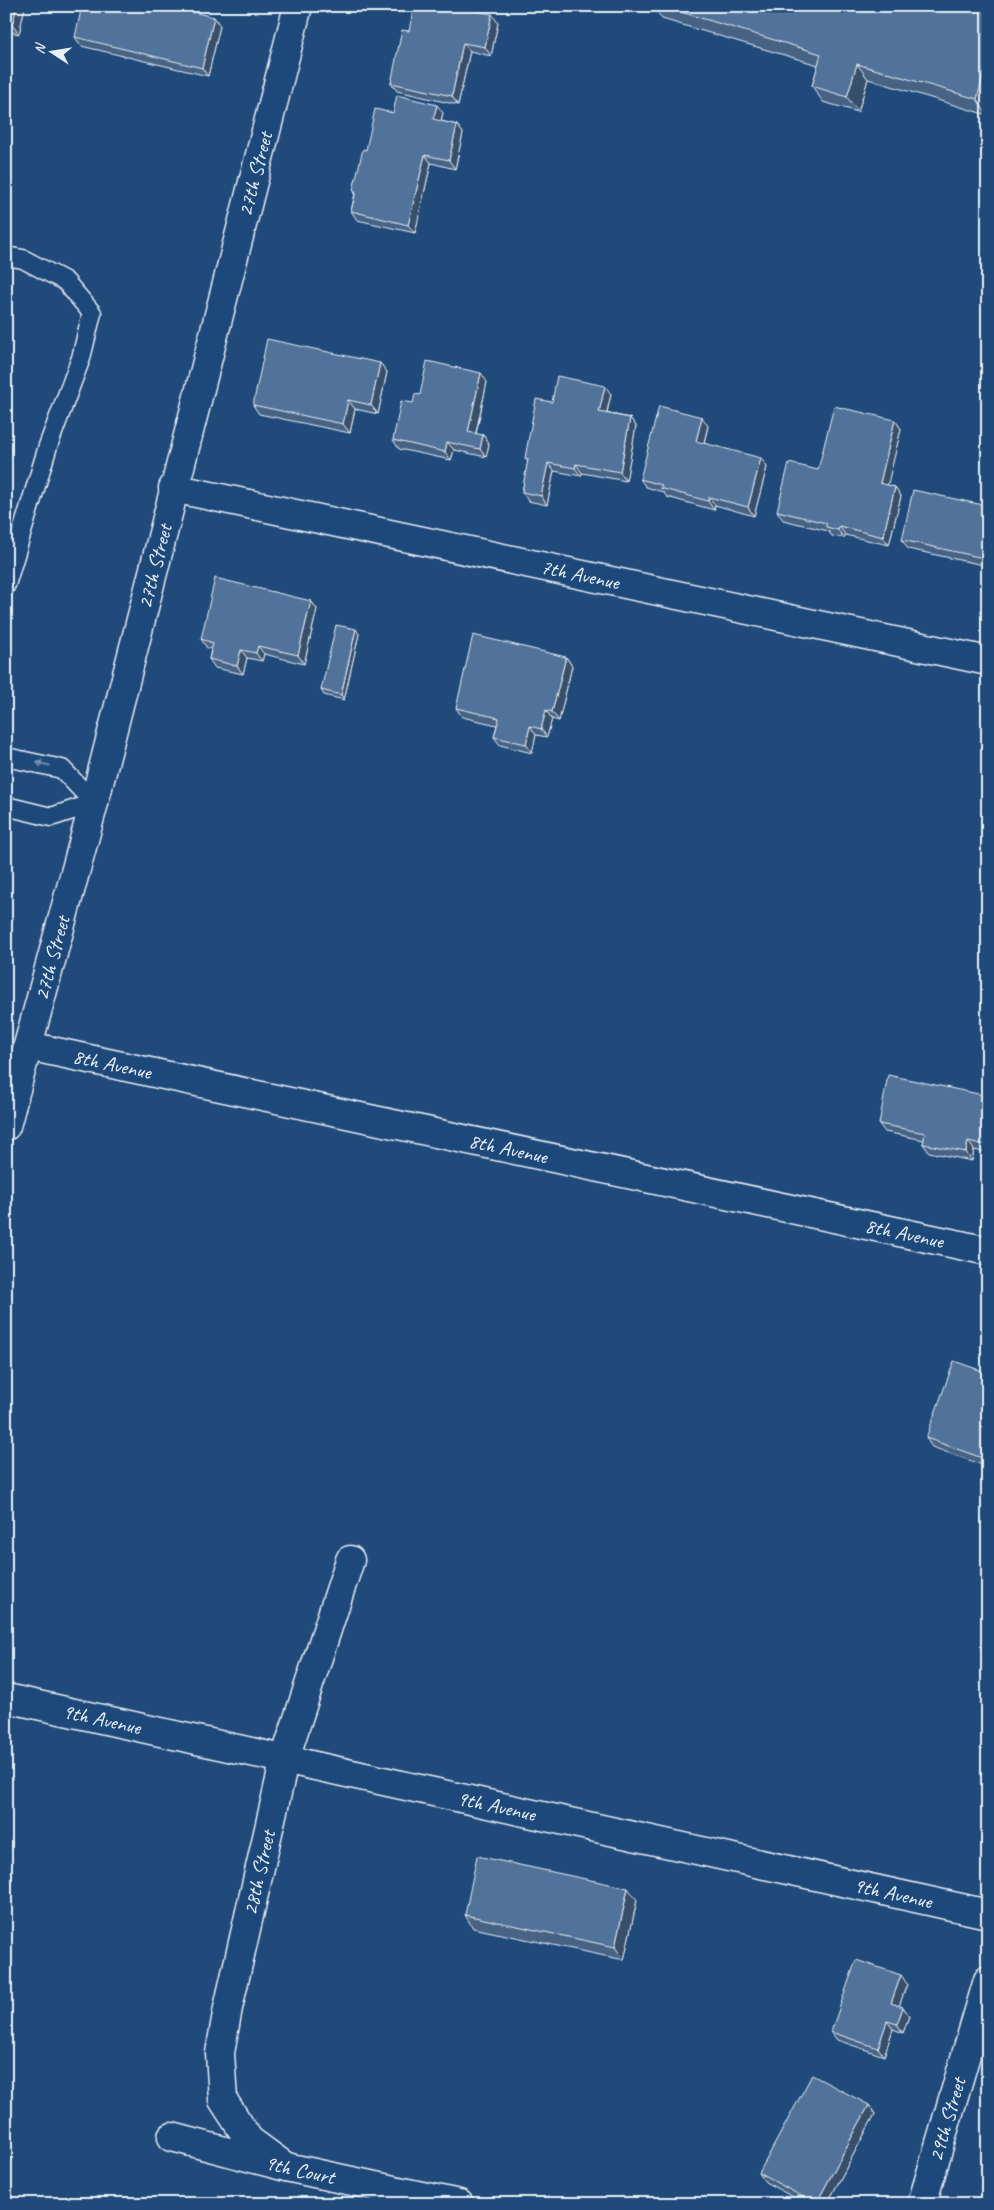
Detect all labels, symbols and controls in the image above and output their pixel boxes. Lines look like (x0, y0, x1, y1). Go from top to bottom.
north arrow (28, 28, 78, 78)
text: N (31, 41, 49, 55)
street label: 27th Street (232, 127, 279, 219)
street label: 27th Street (131, 520, 178, 611)
street label: 7th Avenue (538, 553, 623, 596)
one-way arrow (34, 760, 50, 768)
street label: 27th Street (28, 911, 76, 1003)
street label: 8th Avenue (71, 1043, 155, 1085)
street label: 8th Avenue (467, 1128, 551, 1170)
street label: 8th Avenue (863, 1212, 947, 1254)
street label: 9th Avenue (60, 1698, 144, 1741)
street label: 9th Avenue (455, 1785, 539, 1827)
street label: 28th Street (237, 1826, 282, 1918)
street label: 9th Avenue (851, 1872, 936, 1915)
street label: 29th Street (922, 2073, 972, 2164)
street label: 9th Court (262, 2149, 339, 2190)

